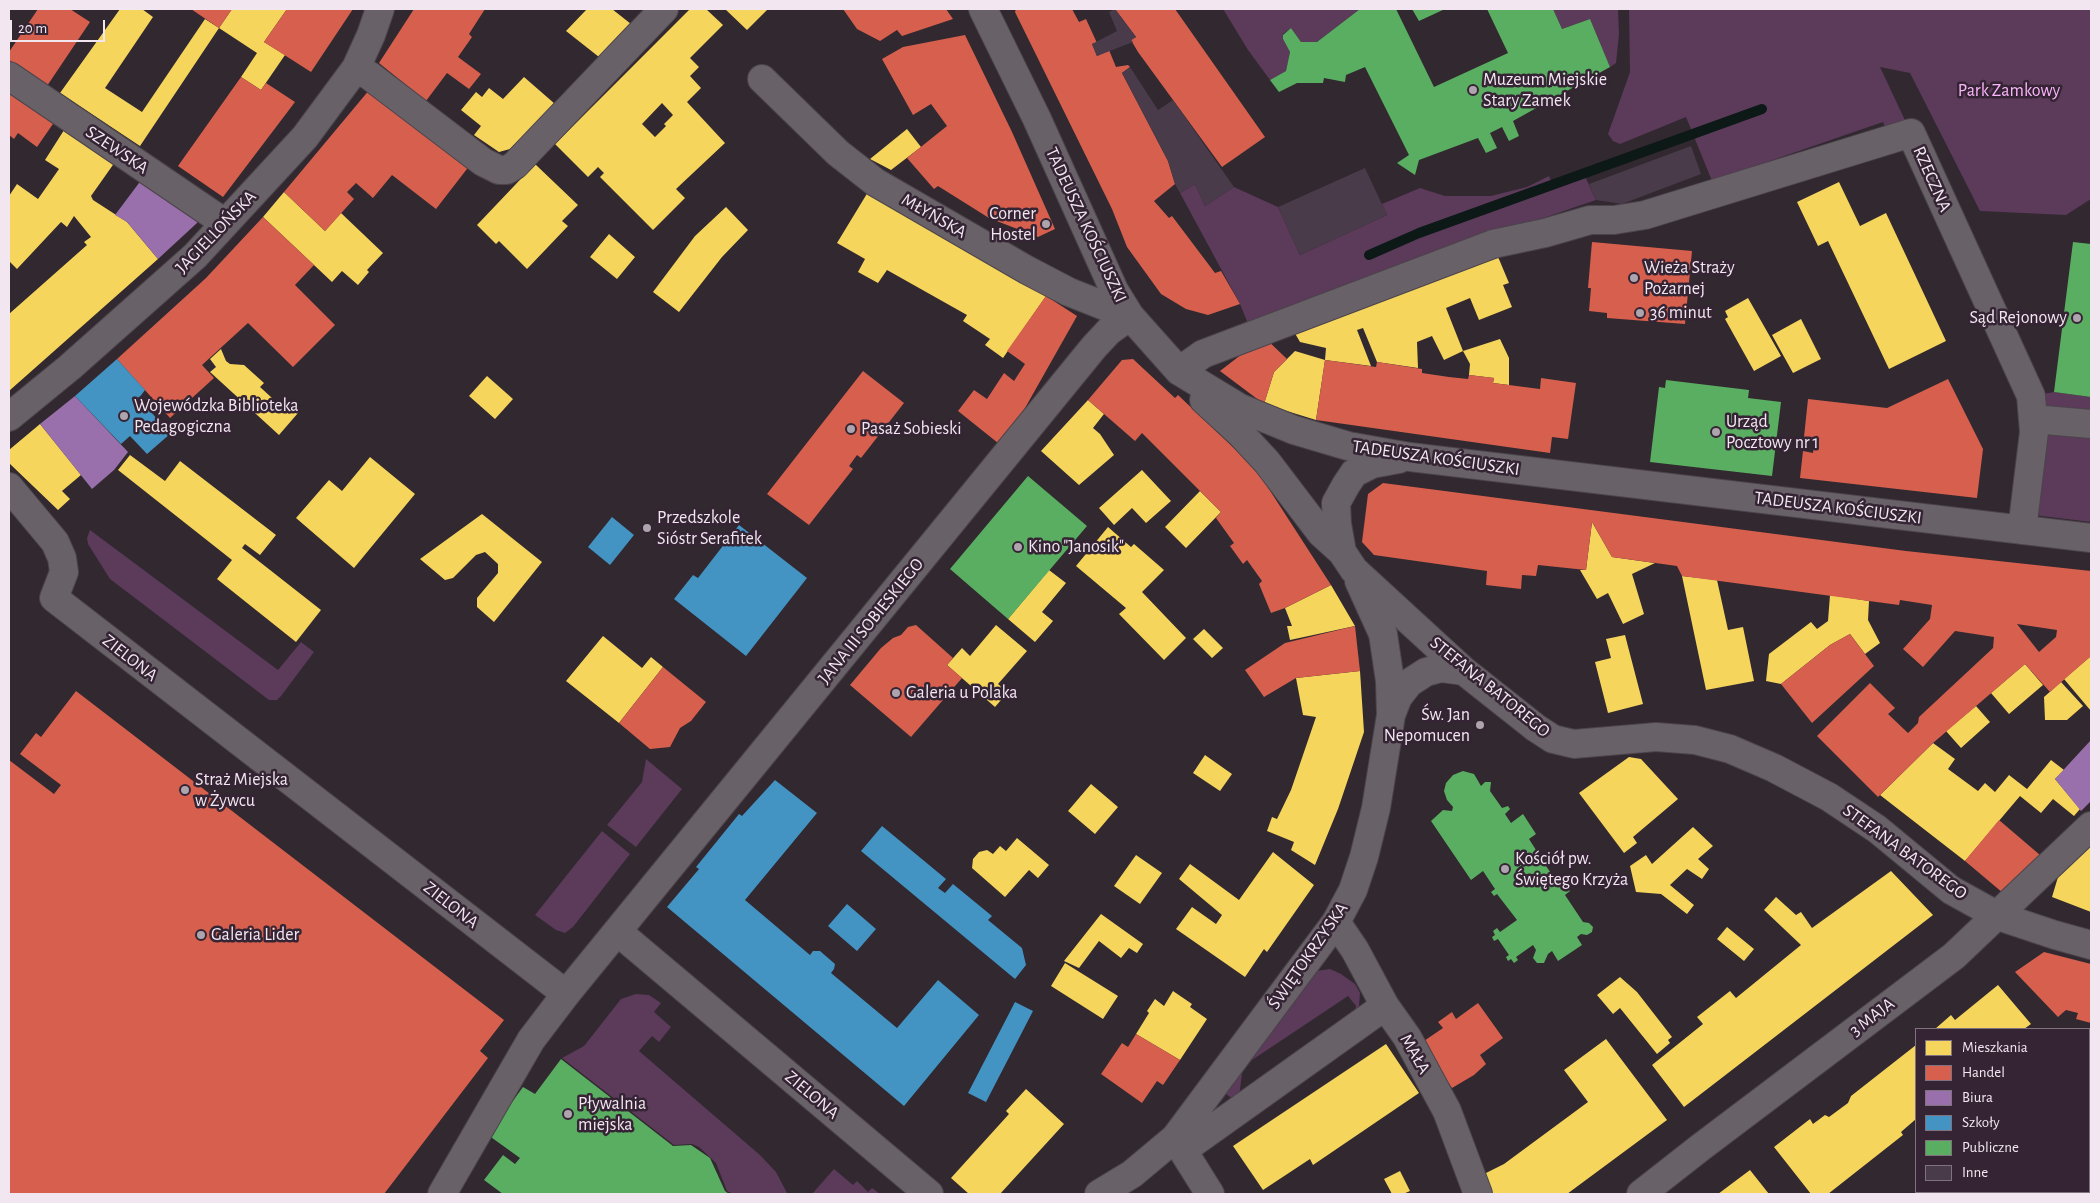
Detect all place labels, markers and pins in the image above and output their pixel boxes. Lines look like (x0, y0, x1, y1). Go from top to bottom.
place label: Muzeum Miejskie Stary Zamek (1483, 69, 1607, 112)
marker: Muzeum Miejskie Stary Zamek (1467, 84, 1479, 96)
place label: Corner Hostel (989, 203, 1036, 245)
marker: Corner Hostel (1040, 218, 1052, 230)
place label: Wieża Straży Pożarnej (1644, 257, 1735, 300)
marker: Wieża Straży Pożarnej (1628, 272, 1640, 284)
place label: 36 minut (1650, 302, 1712, 324)
marker: 36 minut (1634, 307, 1646, 319)
place label: Sąd Rejonowy (1970, 307, 2067, 329)
marker: Sąd Rejonowy (2071, 312, 2083, 324)
place label: Wojewódzka Biblioteka Pedagogiczna (134, 395, 299, 438)
marker: Wojewódzka Biblioteka Pedagogiczna (118, 410, 130, 422)
place label: Urząd Pocztowy nr 1 (1726, 411, 1819, 454)
place label: Pasaż Sobieski (861, 418, 962, 440)
marker: Pasaż Sobieski (845, 423, 857, 435)
marker: Urząd Pocztowy nr 1 (1710, 426, 1722, 438)
place label: Przedszkole Sióstr Serafitek (657, 507, 762, 550)
marker: Przedszkole Sióstr Serafitek (641, 522, 653, 534)
place label: Kino "Janosik" (1028, 536, 1124, 558)
marker: Kino "Janosik" (1012, 541, 1024, 553)
place label: Galeria u Polaka (906, 682, 1018, 704)
marker: Galeria u Polaka (890, 687, 902, 699)
place label: Św. Jan Nepomucen (1384, 704, 1470, 746)
marker: Św. Jan Nepomucen (1474, 719, 1486, 731)
place label: Straż Miejska w Żywcu (195, 769, 288, 812)
marker: Straż Miejska w Żywcu (179, 784, 191, 796)
place label: Kościół pw. Świętego Krzyża (1515, 848, 1628, 891)
marker: Kościół pw. Świętego Krzyża (1499, 863, 1511, 875)
place label: Galeria Lider (211, 924, 299, 946)
marker: Galeria Lider (195, 929, 207, 941)
place label: Pływalnia miejska (578, 1093, 646, 1136)
marker: Pływalnia miejska (562, 1108, 574, 1120)

